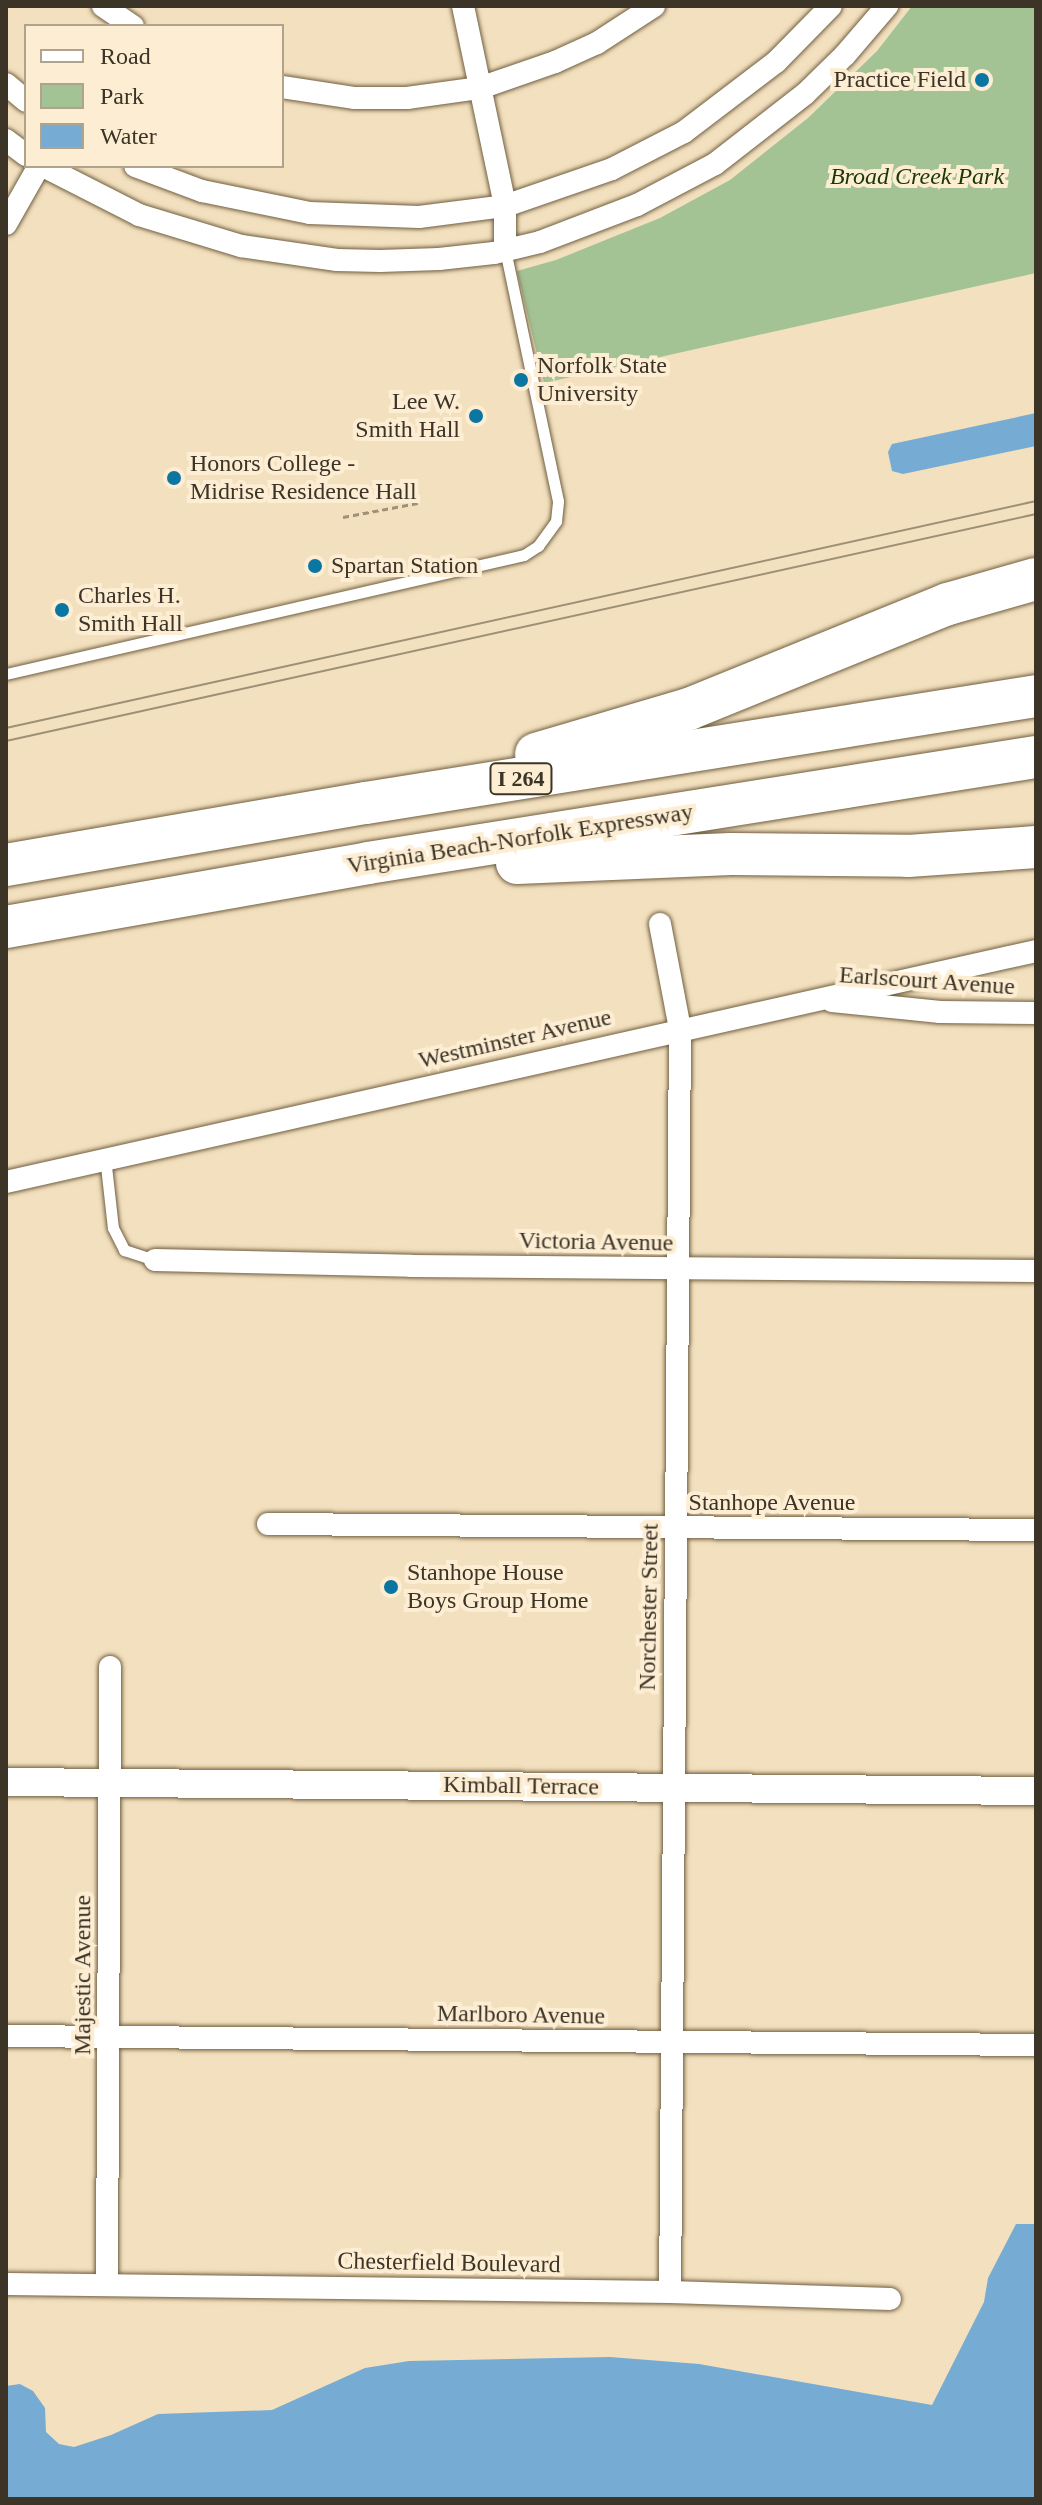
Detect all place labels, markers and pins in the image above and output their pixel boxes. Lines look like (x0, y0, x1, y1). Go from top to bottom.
place label: Practice Field (833, 66, 966, 94)
marker: Practice Field (973, 71, 991, 89)
place label: Norfolk State University (537, 352, 667, 408)
marker: Norfolk State University (512, 371, 530, 389)
place label: Lee W. Smith Hall (355, 388, 460, 444)
marker: Lee W. Smith Hall (467, 407, 485, 425)
place label: Honors College - Midrise Residence Hall (190, 450, 417, 506)
marker: Honors College - Midrise Residence Hall (165, 469, 183, 487)
place label: Spartan Station (331, 552, 478, 580)
marker: Spartan Station (306, 557, 324, 575)
place label: Charles H. Smith Hall (78, 582, 183, 638)
marker: Charles H. Smith Hall (53, 601, 71, 619)
place label: Stanhope House Boys Group Home (407, 1559, 588, 1615)
marker: Stanhope House Boys Group Home (382, 1578, 400, 1596)

